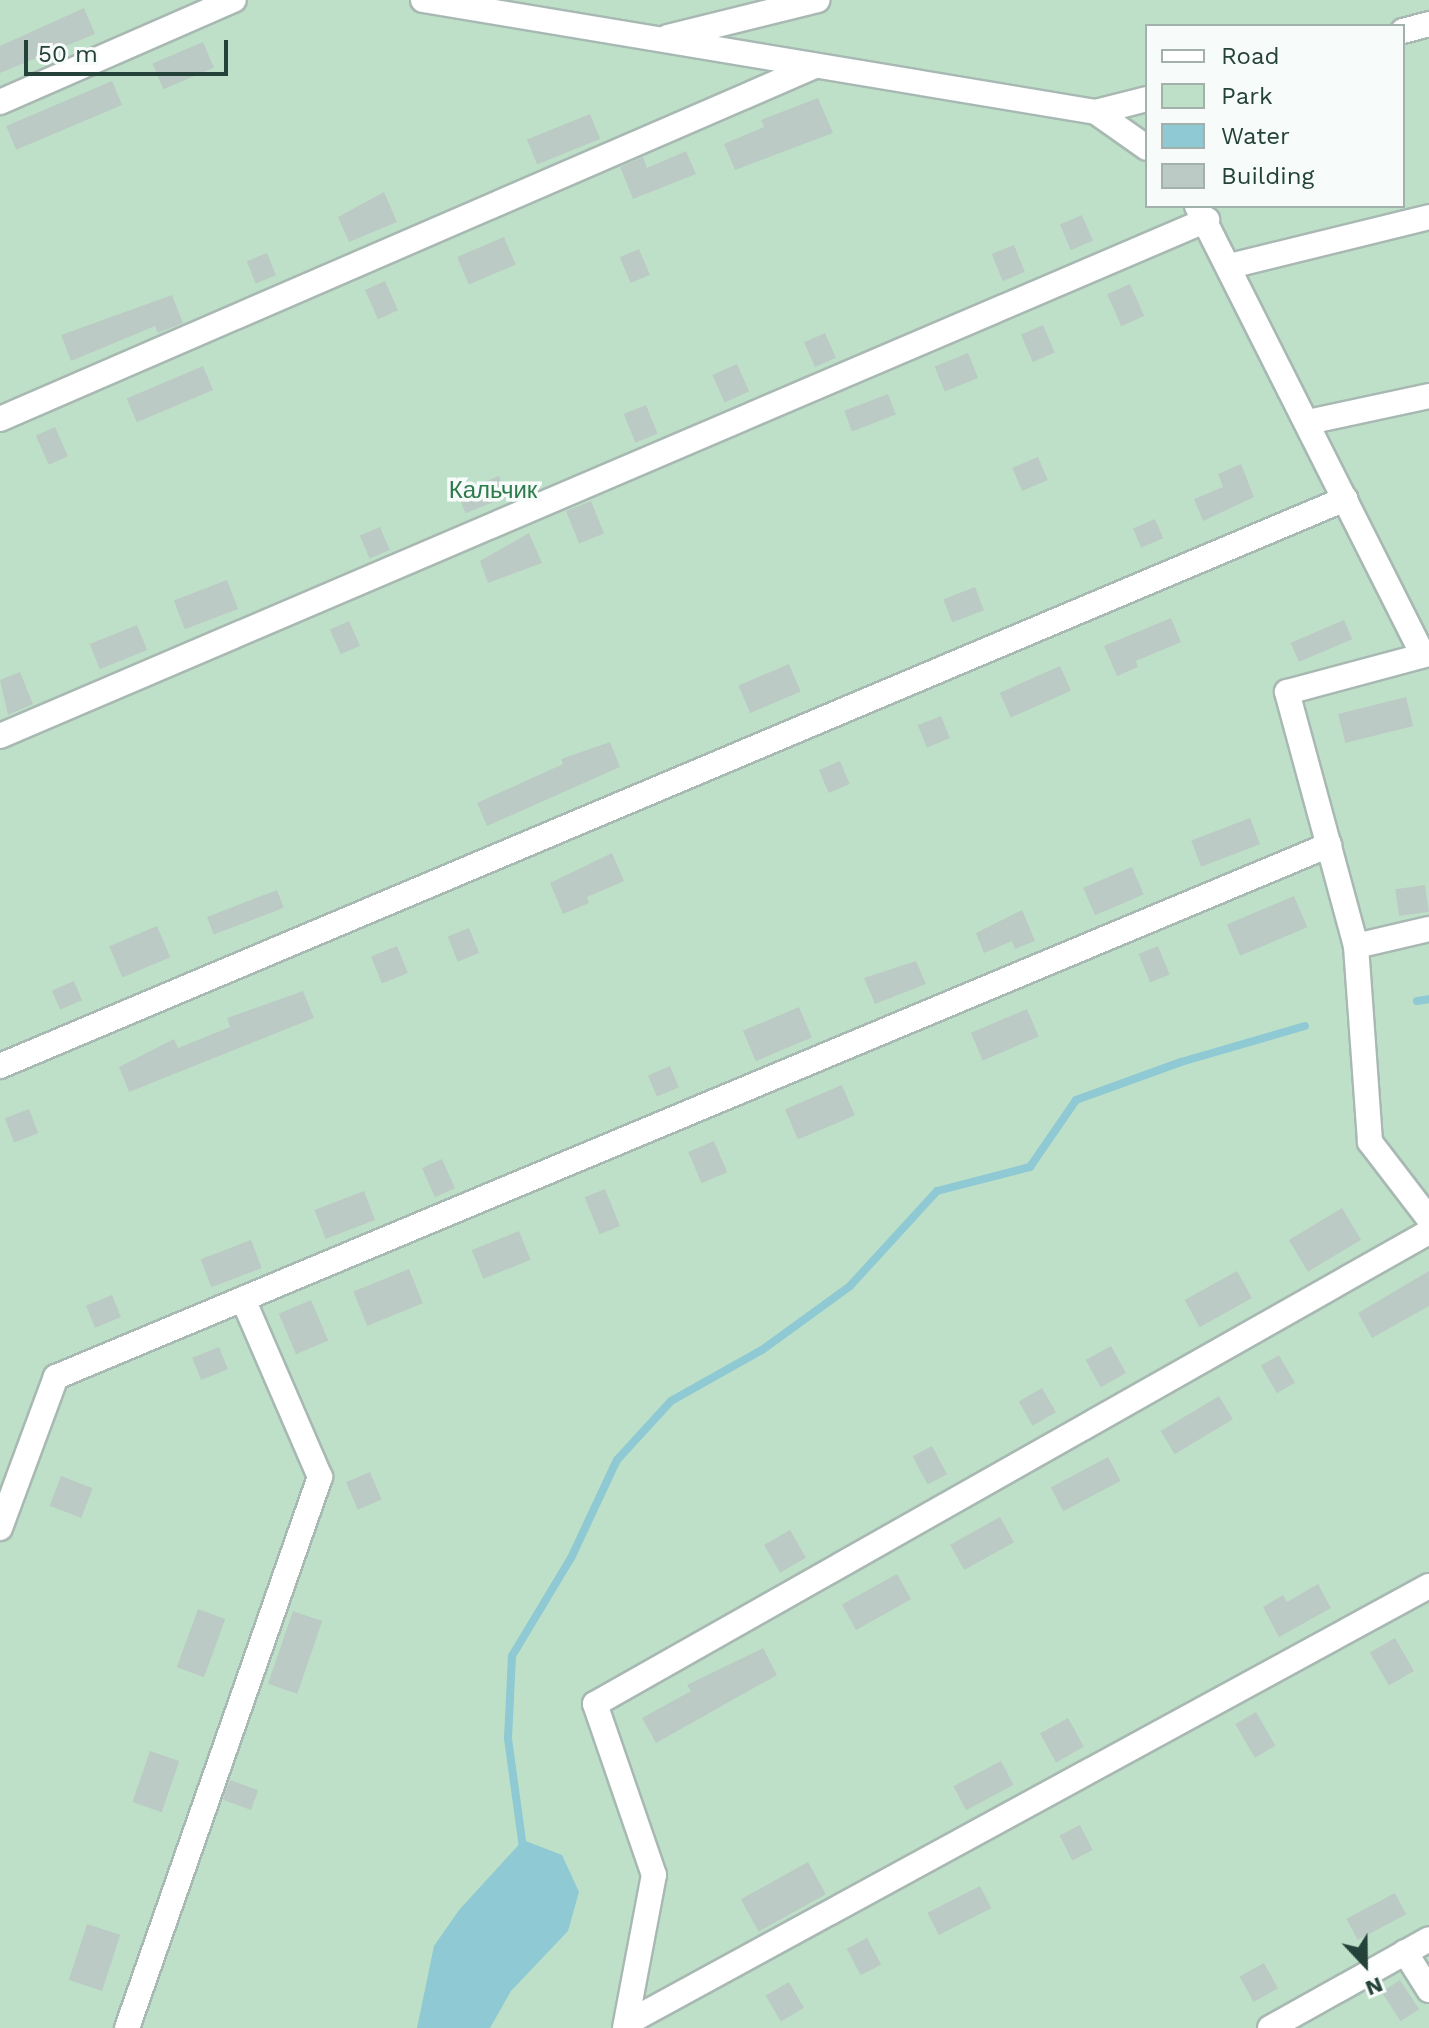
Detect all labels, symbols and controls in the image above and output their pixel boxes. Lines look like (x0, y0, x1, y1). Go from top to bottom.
scale bar (28, 24, 232, 74)
legend (1145, 24, 1405, 208)
text: 50 m (38, 40, 98, 68)
text: Road (1221, 42, 1280, 70)
text: Park (1221, 82, 1273, 110)
text: Water (1221, 122, 1290, 150)
text: Building (1221, 162, 1314, 190)
park label: Кальчик (449, 477, 537, 505)
north arrow (1325, 1924, 1405, 2004)
text: N (1362, 1972, 1386, 2001)

